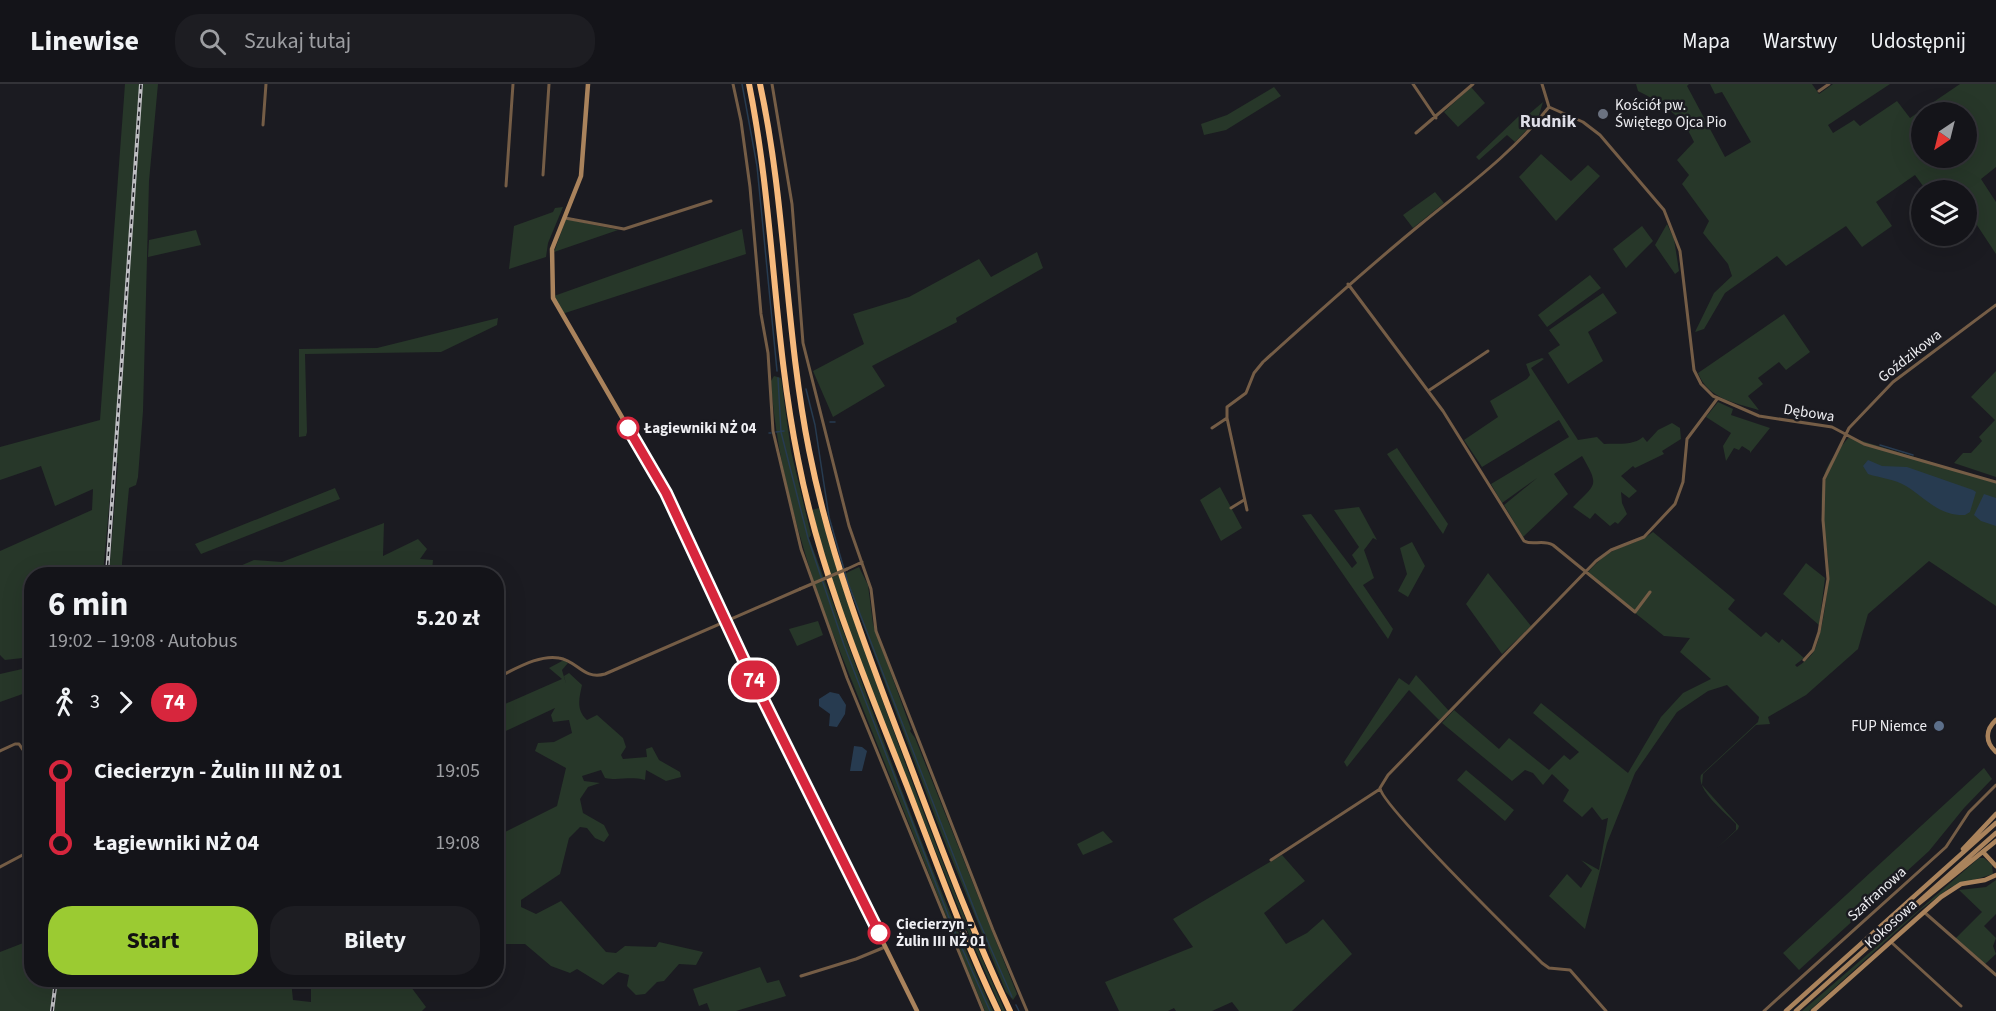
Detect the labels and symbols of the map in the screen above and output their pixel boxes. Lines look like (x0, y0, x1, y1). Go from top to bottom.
place label: Kościół pw. Świętego Ojca Pio (1615, 95, 1727, 133)
north arrow (1911, 102, 1977, 168)
marker: Kościół pw. Świętego Ojca Pio (1596, 107, 1610, 121)
district label: Rudnik (1520, 109, 1576, 134)
street label: Goździkowa (1874, 325, 1946, 387)
street label: Dębowa (1782, 399, 1836, 427)
marker: Łagiewniki NŻ 04 (617, 417, 639, 439)
place label: Łagiewniki NŻ 04 (643, 418, 757, 439)
line badge: 74 (727, 660, 781, 700)
place label: FUP Niemce (1851, 716, 1927, 737)
marker: FUP Niemce (1932, 719, 1946, 733)
street label: Szafranowa (1843, 862, 1911, 926)
street label: Kokosowa (1860, 895, 1922, 953)
place label: Ciecierzyn - Żulin III NŻ 01 (896, 914, 986, 952)
marker: Ciecierzyn - Żulin III NŻ 01 (868, 922, 890, 944)

